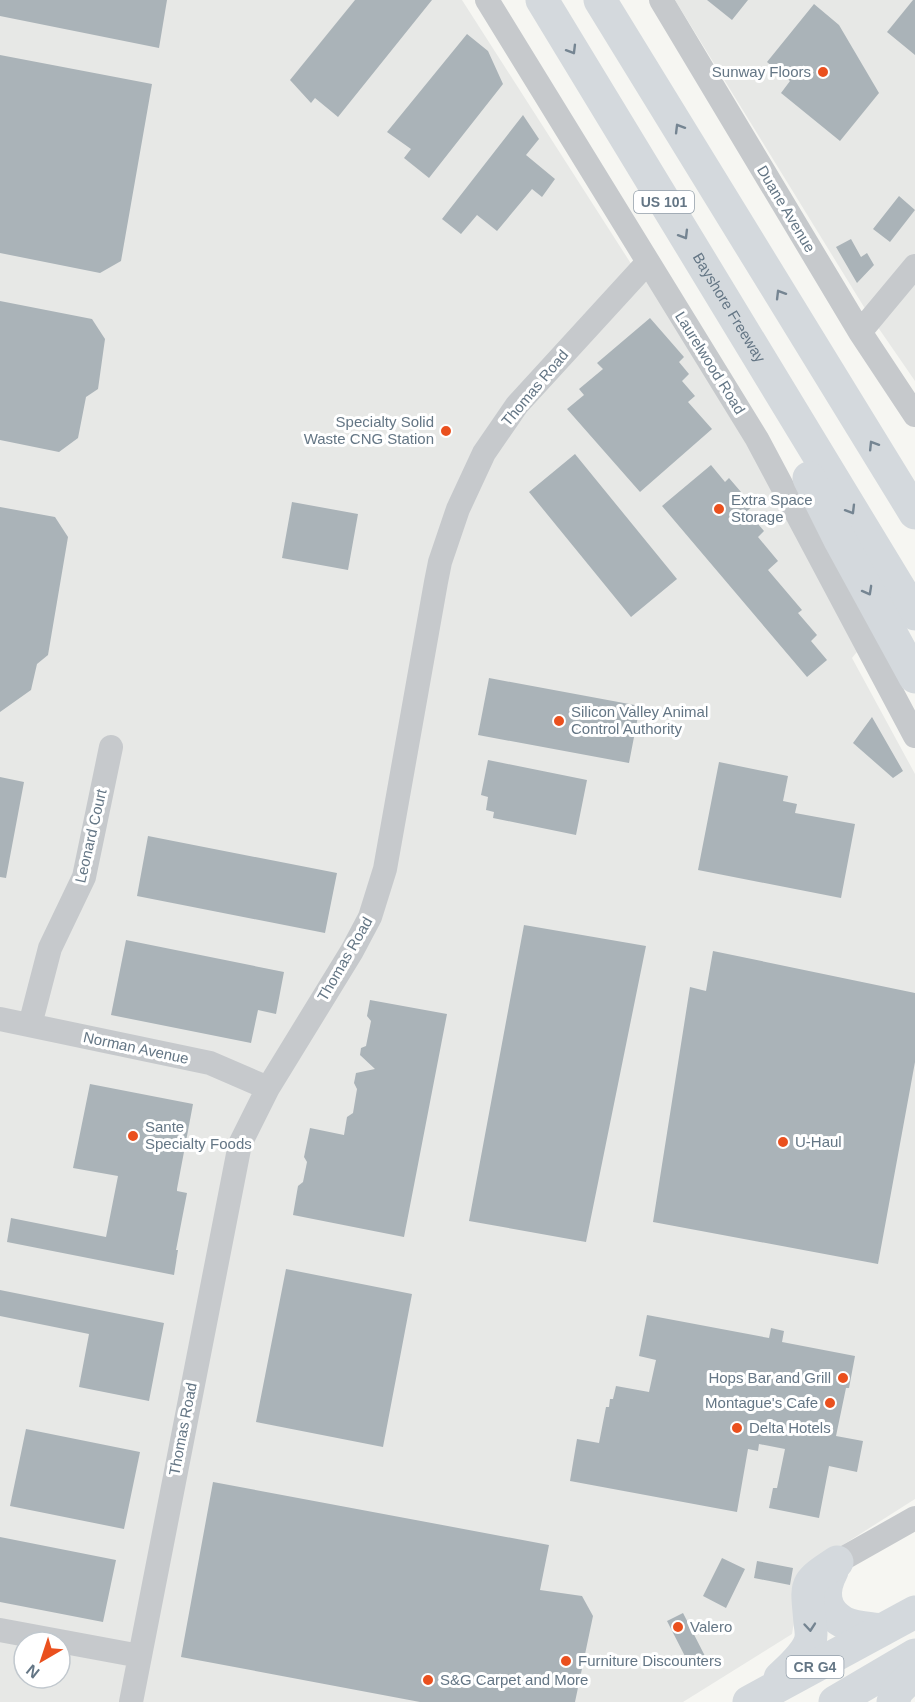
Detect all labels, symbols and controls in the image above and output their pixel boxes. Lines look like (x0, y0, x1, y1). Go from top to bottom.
one-way arrow (565, 44, 577, 54)
place label: Sunway Floors (712, 63, 811, 80)
marker: Sunway Floors (816, 65, 830, 79)
one-way arrow (674, 124, 686, 134)
street label: Duane Avenue (754, 162, 819, 255)
road number: US 101 (634, 191, 694, 213)
one-way arrow (677, 229, 689, 239)
street label: Bayshore Freeway (690, 250, 769, 366)
one-way arrow (776, 290, 788, 300)
street label: Laurelwood Road (672, 308, 749, 417)
street label: Thomas Road (498, 346, 571, 429)
place label: Specialty Solid Waste CNG Station (304, 413, 434, 447)
marker: Specialty Solid Waste CNG Station (439, 424, 453, 438)
one-way arrow (869, 441, 881, 451)
place label: Extra Space Storage (731, 491, 813, 525)
marker: Extra Space Storage (712, 502, 726, 516)
one-way arrow (844, 504, 856, 514)
one-way arrow (861, 585, 872, 595)
place label: Silicon Valley Animal Control Authority (571, 703, 708, 737)
marker: Silicon Valley Animal Control Authority (552, 714, 566, 728)
street label: Leonard Court (71, 786, 110, 885)
street label: Thomas Road (314, 914, 375, 1004)
street label: Norman Avenue (82, 1028, 190, 1067)
place label: Sante Specialty Foods (145, 1118, 252, 1152)
marker: Sante Specialty Foods (126, 1129, 140, 1143)
place label: U-Haul (795, 1133, 842, 1150)
marker: U-Haul (776, 1135, 790, 1149)
place label: Hops Bar and Grill (708, 1369, 831, 1386)
marker: Hops Bar and Grill (836, 1371, 850, 1385)
street label: Thomas Road (165, 1381, 200, 1477)
place label: Montague's Cafe (705, 1394, 818, 1411)
marker: Montague's Cafe (823, 1396, 837, 1410)
place label: Delta Hotels (749, 1419, 831, 1436)
marker: Delta Hotels (730, 1421, 744, 1435)
place label: Valero (690, 1618, 732, 1635)
marker: Valero (671, 1620, 685, 1634)
one-way arrow (803, 1622, 816, 1631)
north arrow (12, 1630, 72, 1690)
place label: Furniture Discounters (578, 1652, 721, 1669)
marker: Furniture Discounters (559, 1654, 573, 1668)
road number: CR G4 (786, 1656, 844, 1678)
text: N (23, 1661, 43, 1682)
place label: S&G Carpet and More (440, 1671, 588, 1688)
marker: S&G Carpet and More (421, 1673, 435, 1687)

